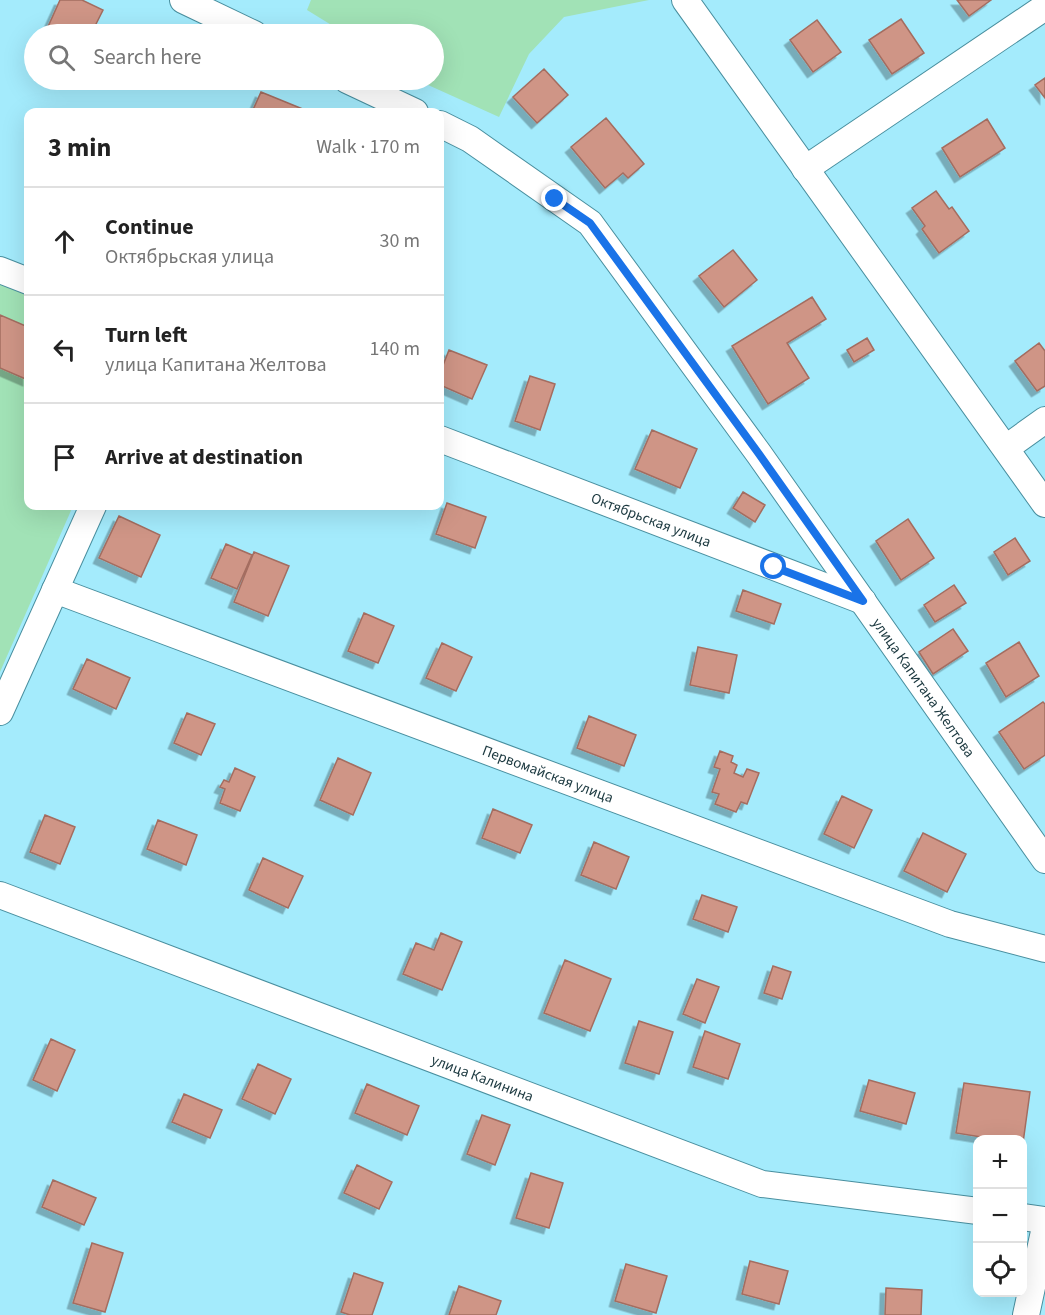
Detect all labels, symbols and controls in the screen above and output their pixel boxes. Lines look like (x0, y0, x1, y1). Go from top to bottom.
search box (24, 24, 444, 90)
icon: search (45, 41, 78, 74)
text: Search here (93, 41, 201, 73)
text: 3 min (48, 129, 111, 166)
text: Walk · 170 m (316, 133, 420, 161)
route end (541, 185, 567, 211)
text: Continue (105, 211, 194, 243)
icon: ahead (48, 225, 81, 258)
text: 30 m (380, 227, 420, 255)
text: Октябрьская улица (105, 243, 274, 271)
text: Turn left (105, 319, 187, 351)
icon: left (48, 333, 81, 366)
text: 140 m (370, 335, 420, 363)
text: улица Капитана Желтова (105, 351, 327, 379)
icon: arrive (48, 441, 81, 474)
text: Arrive at destination (105, 441, 303, 473)
street label: Октябрьская улица (588, 488, 714, 553)
route start (760, 553, 786, 579)
street label: улица Капитана Желтова (867, 614, 980, 762)
street label: Первомайская улица (479, 740, 616, 808)
street label: улица Калинина (428, 1049, 537, 1107)
map controls (973, 1135, 1027, 1297)
button: + (973, 1135, 1027, 1189)
button: − (973, 1189, 1027, 1243)
button: locate (973, 1243, 1027, 1297)

